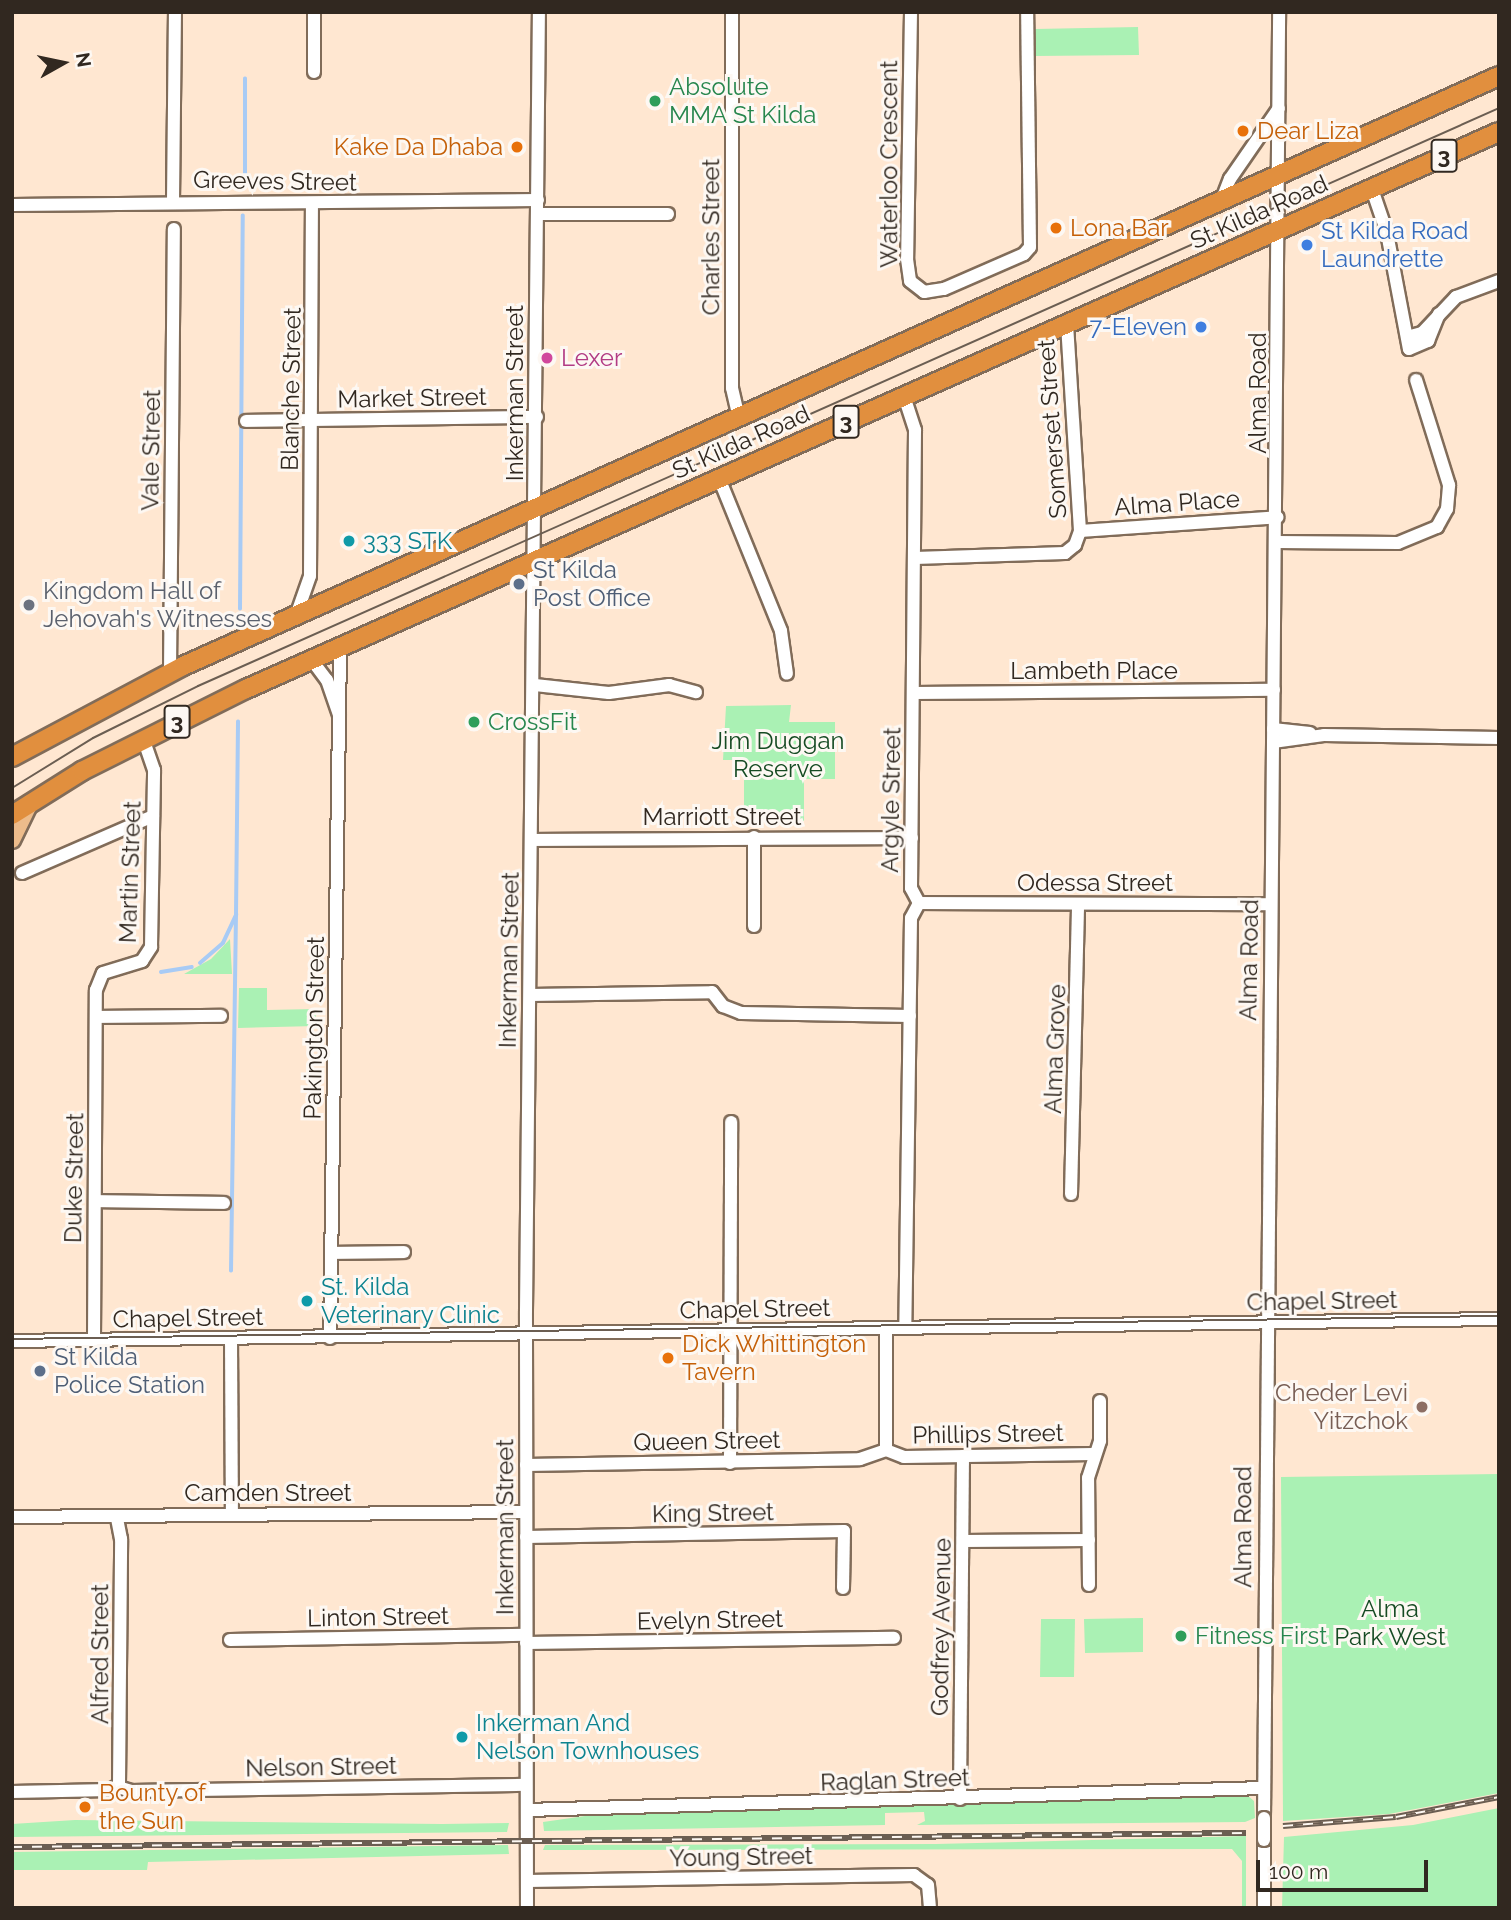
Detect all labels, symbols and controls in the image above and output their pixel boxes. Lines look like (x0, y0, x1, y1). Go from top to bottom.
north arrow (28, 28, 98, 98)
text: N (72, 51, 96, 69)
street label: Waterloo Crescent (875, 60, 903, 268)
place label: Absolute MMA St Kilda (669, 73, 817, 129)
marker: Absolute MMA St Kilda (647, 93, 663, 109)
place label: Dear Liza (1257, 117, 1360, 145)
marker: Dear Liza (1235, 123, 1251, 139)
place label: Kake Da Dhaba (334, 133, 503, 161)
road number: 3 (1430, 136, 1458, 176)
marker: Kake Da Dhaba (509, 139, 525, 155)
street label: Charles Street (697, 159, 725, 315)
street label: Greeves Street (193, 165, 357, 197)
street label: St Kilda Road (1186, 169, 1332, 255)
place label: Lona Bar (1070, 214, 1169, 242)
place label: St Kilda Road Laundrette (1321, 217, 1468, 273)
marker: Lona Bar (1048, 220, 1064, 236)
marker: St Kilda Road Laundrette (1299, 237, 1315, 253)
street label: Inkerman Street (501, 305, 529, 481)
street label: Blanche Street (275, 307, 307, 471)
place label: 7-Eleven (1089, 313, 1187, 341)
marker: 7-Eleven (1193, 319, 1209, 335)
street label: Alma Road (1244, 332, 1272, 454)
street label: Somerset Street (1031, 338, 1073, 520)
place label: Lexer (561, 344, 622, 372)
marker: Lexer (539, 350, 555, 366)
street label: Market Street (337, 382, 487, 414)
street label: Vale Street (136, 389, 166, 511)
street label: St Kilda Road (668, 399, 814, 485)
road number: 3 (832, 402, 860, 442)
street label: Alma Place (1113, 484, 1241, 522)
place label: 333 STK (363, 527, 452, 555)
marker: 333 STK (341, 533, 357, 549)
place label: St Kilda Post Office (533, 556, 651, 612)
marker: St Kilda Post Office (511, 576, 527, 592)
place label: Kingdom Hall of Jehovah's Witnesses (43, 577, 273, 633)
marker: Kingdom Hall of Jehovah's Witnesses (21, 597, 37, 613)
street label: Lambeth Place (1010, 657, 1178, 685)
road number: 3 (163, 702, 191, 742)
place label: CrossFit (488, 708, 577, 736)
marker: CrossFit (466, 714, 482, 730)
park label: Jim Duggan Reserve (711, 727, 845, 783)
street label: Argyle Street (875, 727, 907, 873)
street label: Martin Street (113, 800, 147, 944)
street label: Marriott Street (643, 803, 801, 831)
street label: Odessa Street (1017, 869, 1173, 897)
street label: Inkerman Street (493, 872, 525, 1048)
street label: Alma Road (1234, 899, 1264, 1021)
street label: Pakington Street (298, 936, 330, 1120)
street label: Alma Grove (1038, 984, 1072, 1114)
street label: Duke Street (58, 1113, 90, 1243)
place label: St. Kilda Veterinary Clinic (321, 1273, 500, 1329)
street label: Chapel Street (1246, 1285, 1398, 1317)
marker: St. Kilda Veterinary Clinic (299, 1293, 315, 1309)
street label: Chapel Street (679, 1293, 831, 1325)
street label: Chapel Street (112, 1302, 264, 1334)
place label: Dick Whittington Tavern (682, 1330, 867, 1386)
place label: St Kilda Police Station (54, 1343, 205, 1399)
marker: Dick Whittington Tavern (660, 1350, 676, 1366)
marker: St Kilda Police Station (32, 1363, 48, 1379)
place label: Cheder Levi Yitzchok (1274, 1379, 1408, 1435)
marker: Cheder Levi Yitzchok (1414, 1399, 1430, 1415)
street label: Phillips Street (912, 1418, 1064, 1450)
street label: Queen Street (633, 1425, 781, 1457)
street label: Inkerman Street (491, 1439, 519, 1615)
street label: Alma Road (1229, 1466, 1257, 1588)
street label: Camden Street (184, 1479, 352, 1507)
street label: King Street (652, 1498, 774, 1528)
street label: Godfrey Avenue (925, 1537, 957, 1717)
street label: Alfred Street (86, 1584, 114, 1724)
park label: Alma Park West (1334, 1595, 1446, 1651)
street label: Linton Street (307, 1601, 449, 1633)
street label: Evelyn Street (637, 1604, 783, 1636)
place label: Fitness First (1195, 1622, 1327, 1650)
marker: Fitness First (1173, 1628, 1189, 1644)
place label: Inkerman And Nelson Townhouses (476, 1709, 700, 1765)
marker: Inkerman And Nelson Townhouses (454, 1729, 470, 1745)
street label: Nelson Street (245, 1751, 397, 1783)
street label: Raglan Street (820, 1763, 970, 1797)
place label: Bounty of the Sun (99, 1779, 207, 1835)
marker: Bounty of the Sun (77, 1799, 93, 1815)
street label: Young Street (669, 1841, 813, 1873)
scale bar (1259, 1846, 1430, 1890)
text: 100 m (1269, 1859, 1328, 1884)

